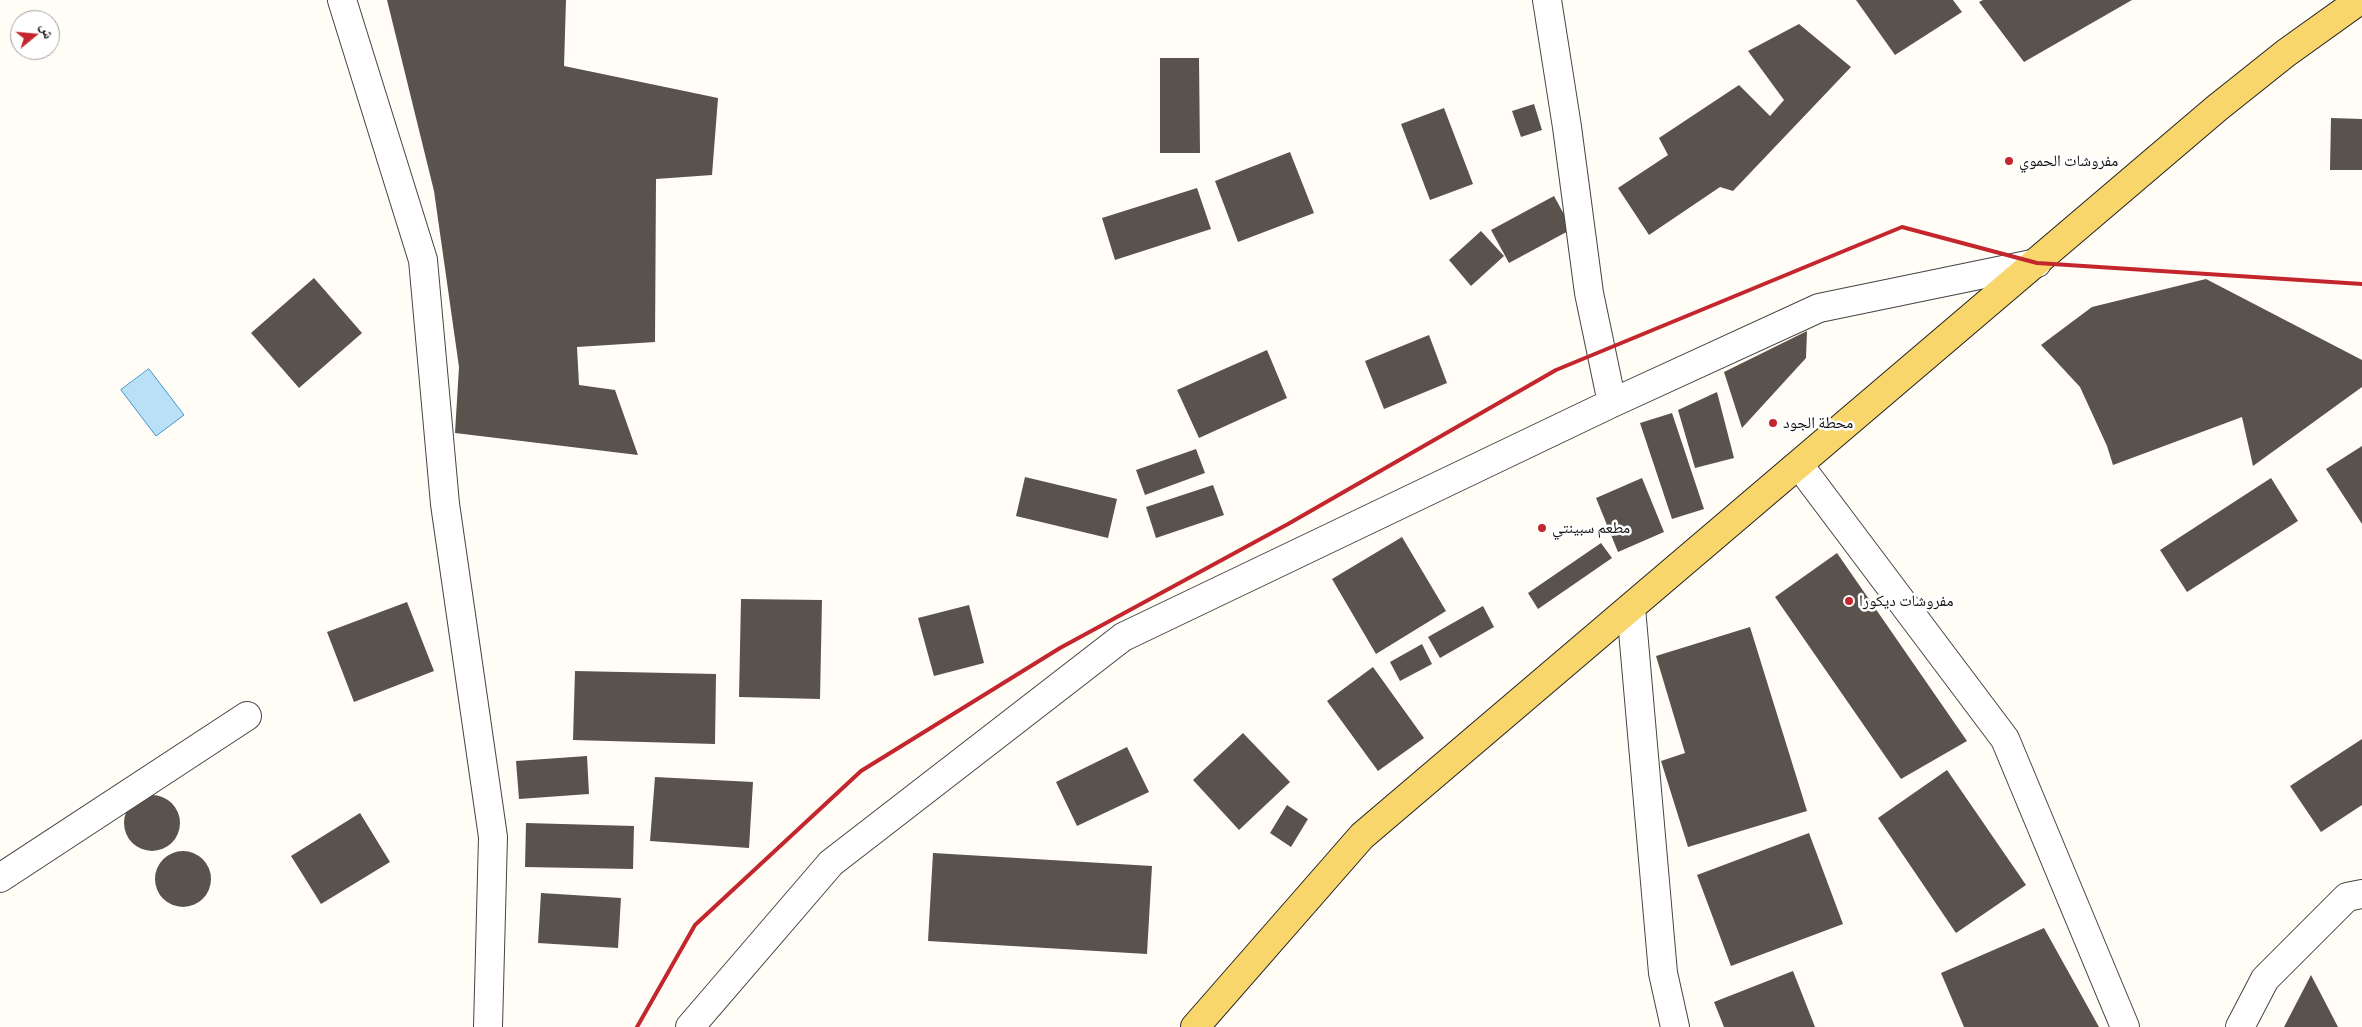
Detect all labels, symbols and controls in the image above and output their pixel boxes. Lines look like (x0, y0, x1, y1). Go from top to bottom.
north arrow (10, 10, 60, 60)
text: ش (37, 21, 60, 41)
place label: مفروشات الحموي (2019, 151, 2118, 171)
marker: مفروشات الحموي (2003, 155, 2015, 167)
place label: محطة الجود (1783, 413, 1853, 433)
marker: محطة الجود (1767, 417, 1779, 429)
place label: مطعم سبينتي (1552, 518, 1630, 538)
marker: مطعم سبينتي (1536, 522, 1548, 534)
place label: مفروشات ديكورا (1859, 591, 1953, 611)
marker: مفروشات ديكورا (1843, 595, 1855, 607)

